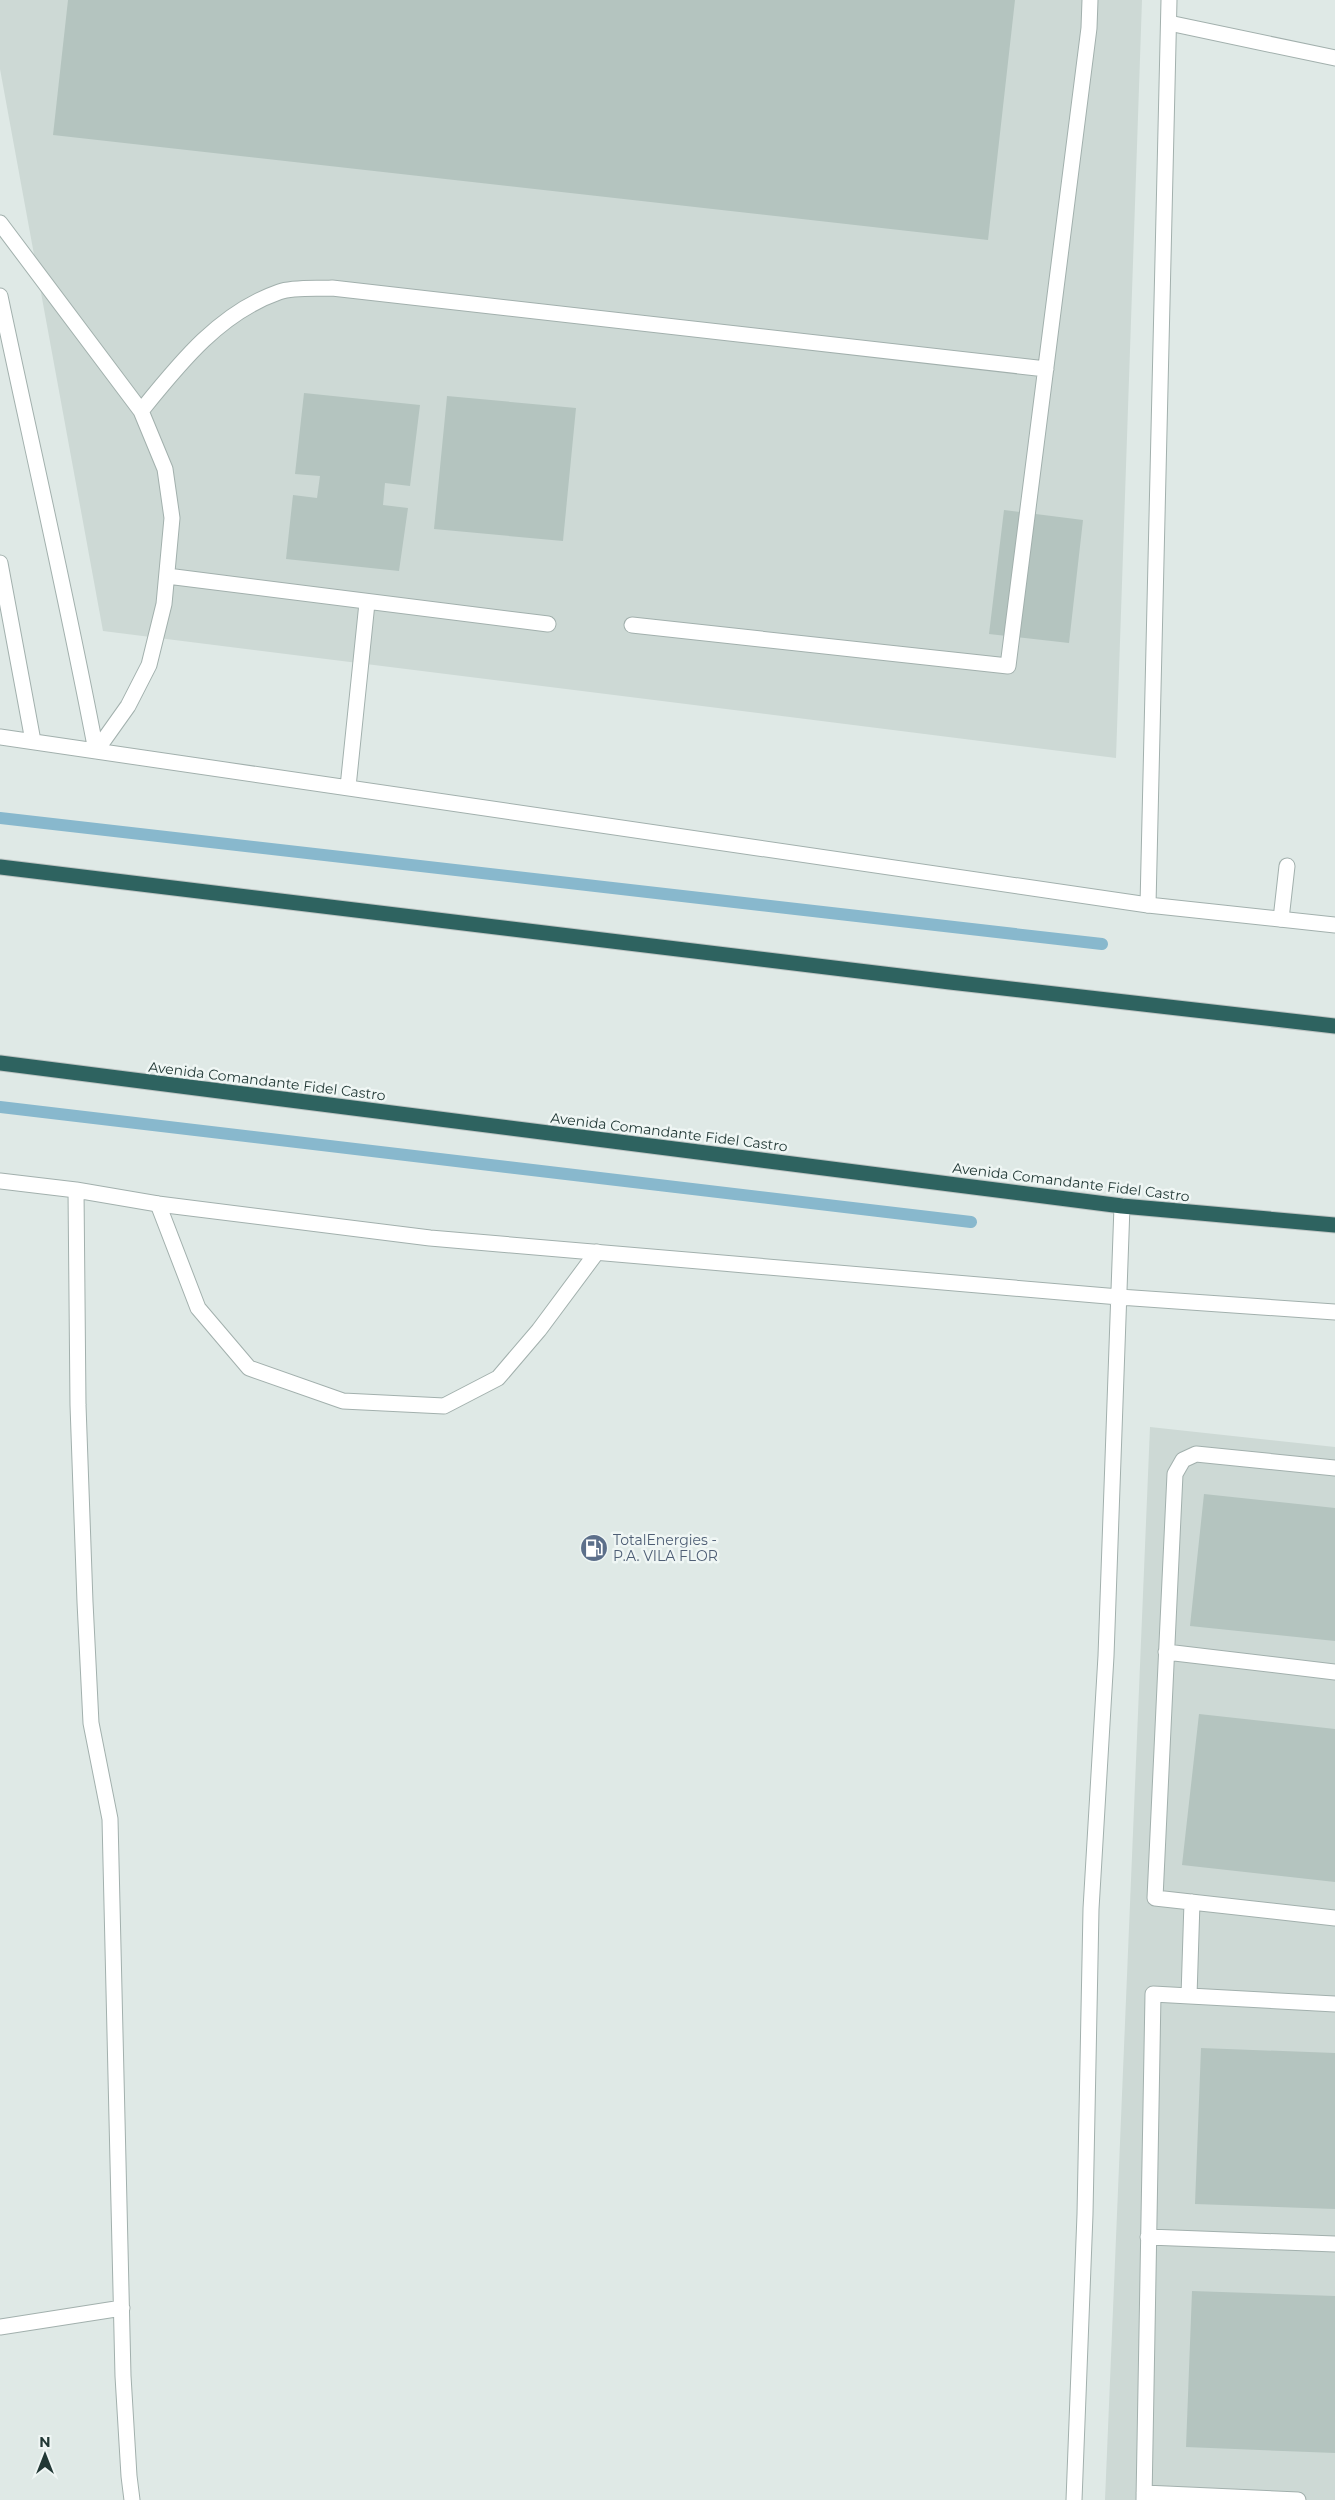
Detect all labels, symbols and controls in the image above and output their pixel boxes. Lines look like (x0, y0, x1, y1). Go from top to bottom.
street label: Avenida Comandante Fidel Castro (147, 1058, 387, 1105)
street label: Avenida Comandante Fidel Castro (549, 1109, 789, 1156)
street label: Avenida Comandante Fidel Castro (951, 1159, 1191, 1206)
place label: TotalEnergies - P.A. VILA FLOR (613, 1531, 718, 1565)
fuel station icon: TotalEnergies - P.A. VILA FLOR (579, 1533, 609, 1563)
north arrow (20, 2430, 70, 2480)
text: N (39, 2433, 51, 2451)

